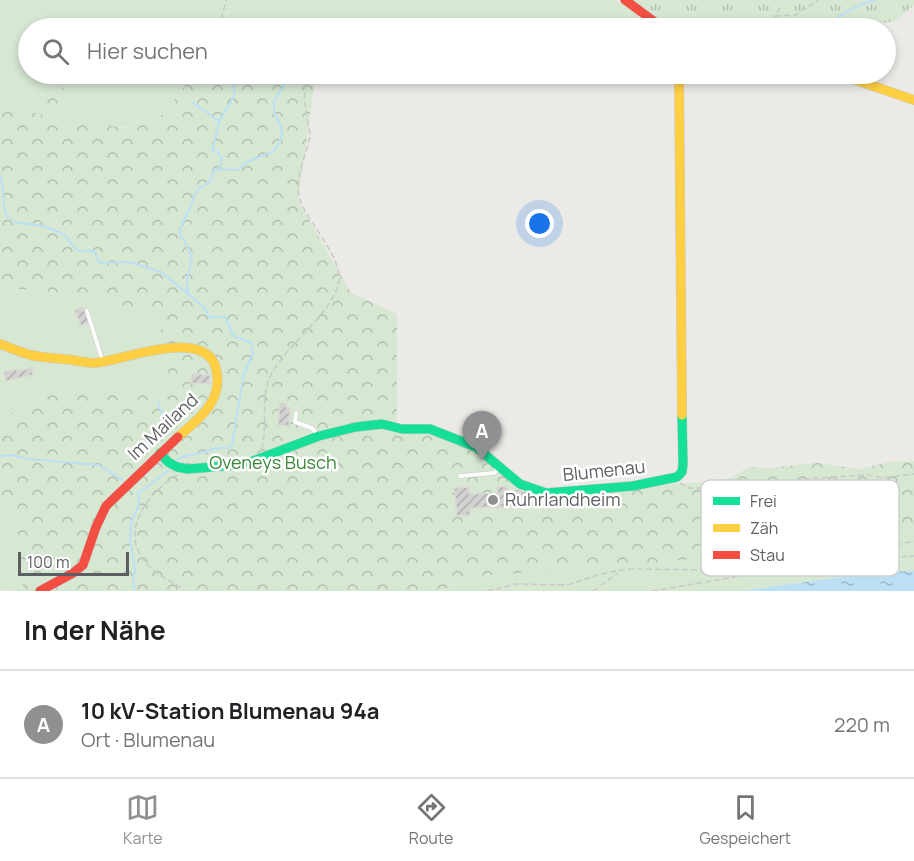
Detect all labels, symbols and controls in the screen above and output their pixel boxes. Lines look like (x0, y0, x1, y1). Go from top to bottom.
search box (18, 18, 896, 84)
icon: search (39, 35, 72, 68)
text: Hier suchen (87, 36, 208, 66)
your location (525, 209, 554, 238)
street label: Im Mailand (122, 388, 203, 465)
pin: A (462, 412, 502, 461)
park label: Oveneys Busch (209, 450, 337, 474)
street label: Blumenau (561, 454, 646, 486)
legend (701, 480, 899, 576)
place label: Ruhrlandheim (505, 487, 620, 511)
text: Frei (750, 490, 777, 512)
marker: Ruhrlandheim (486, 493, 500, 507)
text: Zäh (750, 517, 778, 539)
text: Stau (750, 544, 785, 566)
scale bar (18, 549, 129, 576)
text: 100 m (27, 551, 70, 573)
text: In der Nähe (24, 612, 166, 648)
text: 10 kV-Station Blumenau 94a (81, 696, 379, 726)
text: A (37, 711, 50, 738)
text: 220 m (834, 711, 890, 738)
text: Ort · Blumenau (81, 726, 215, 753)
tab: Karte (123, 791, 163, 849)
tab: Route (409, 791, 453, 849)
tab: Gespeichert (699, 791, 791, 849)

